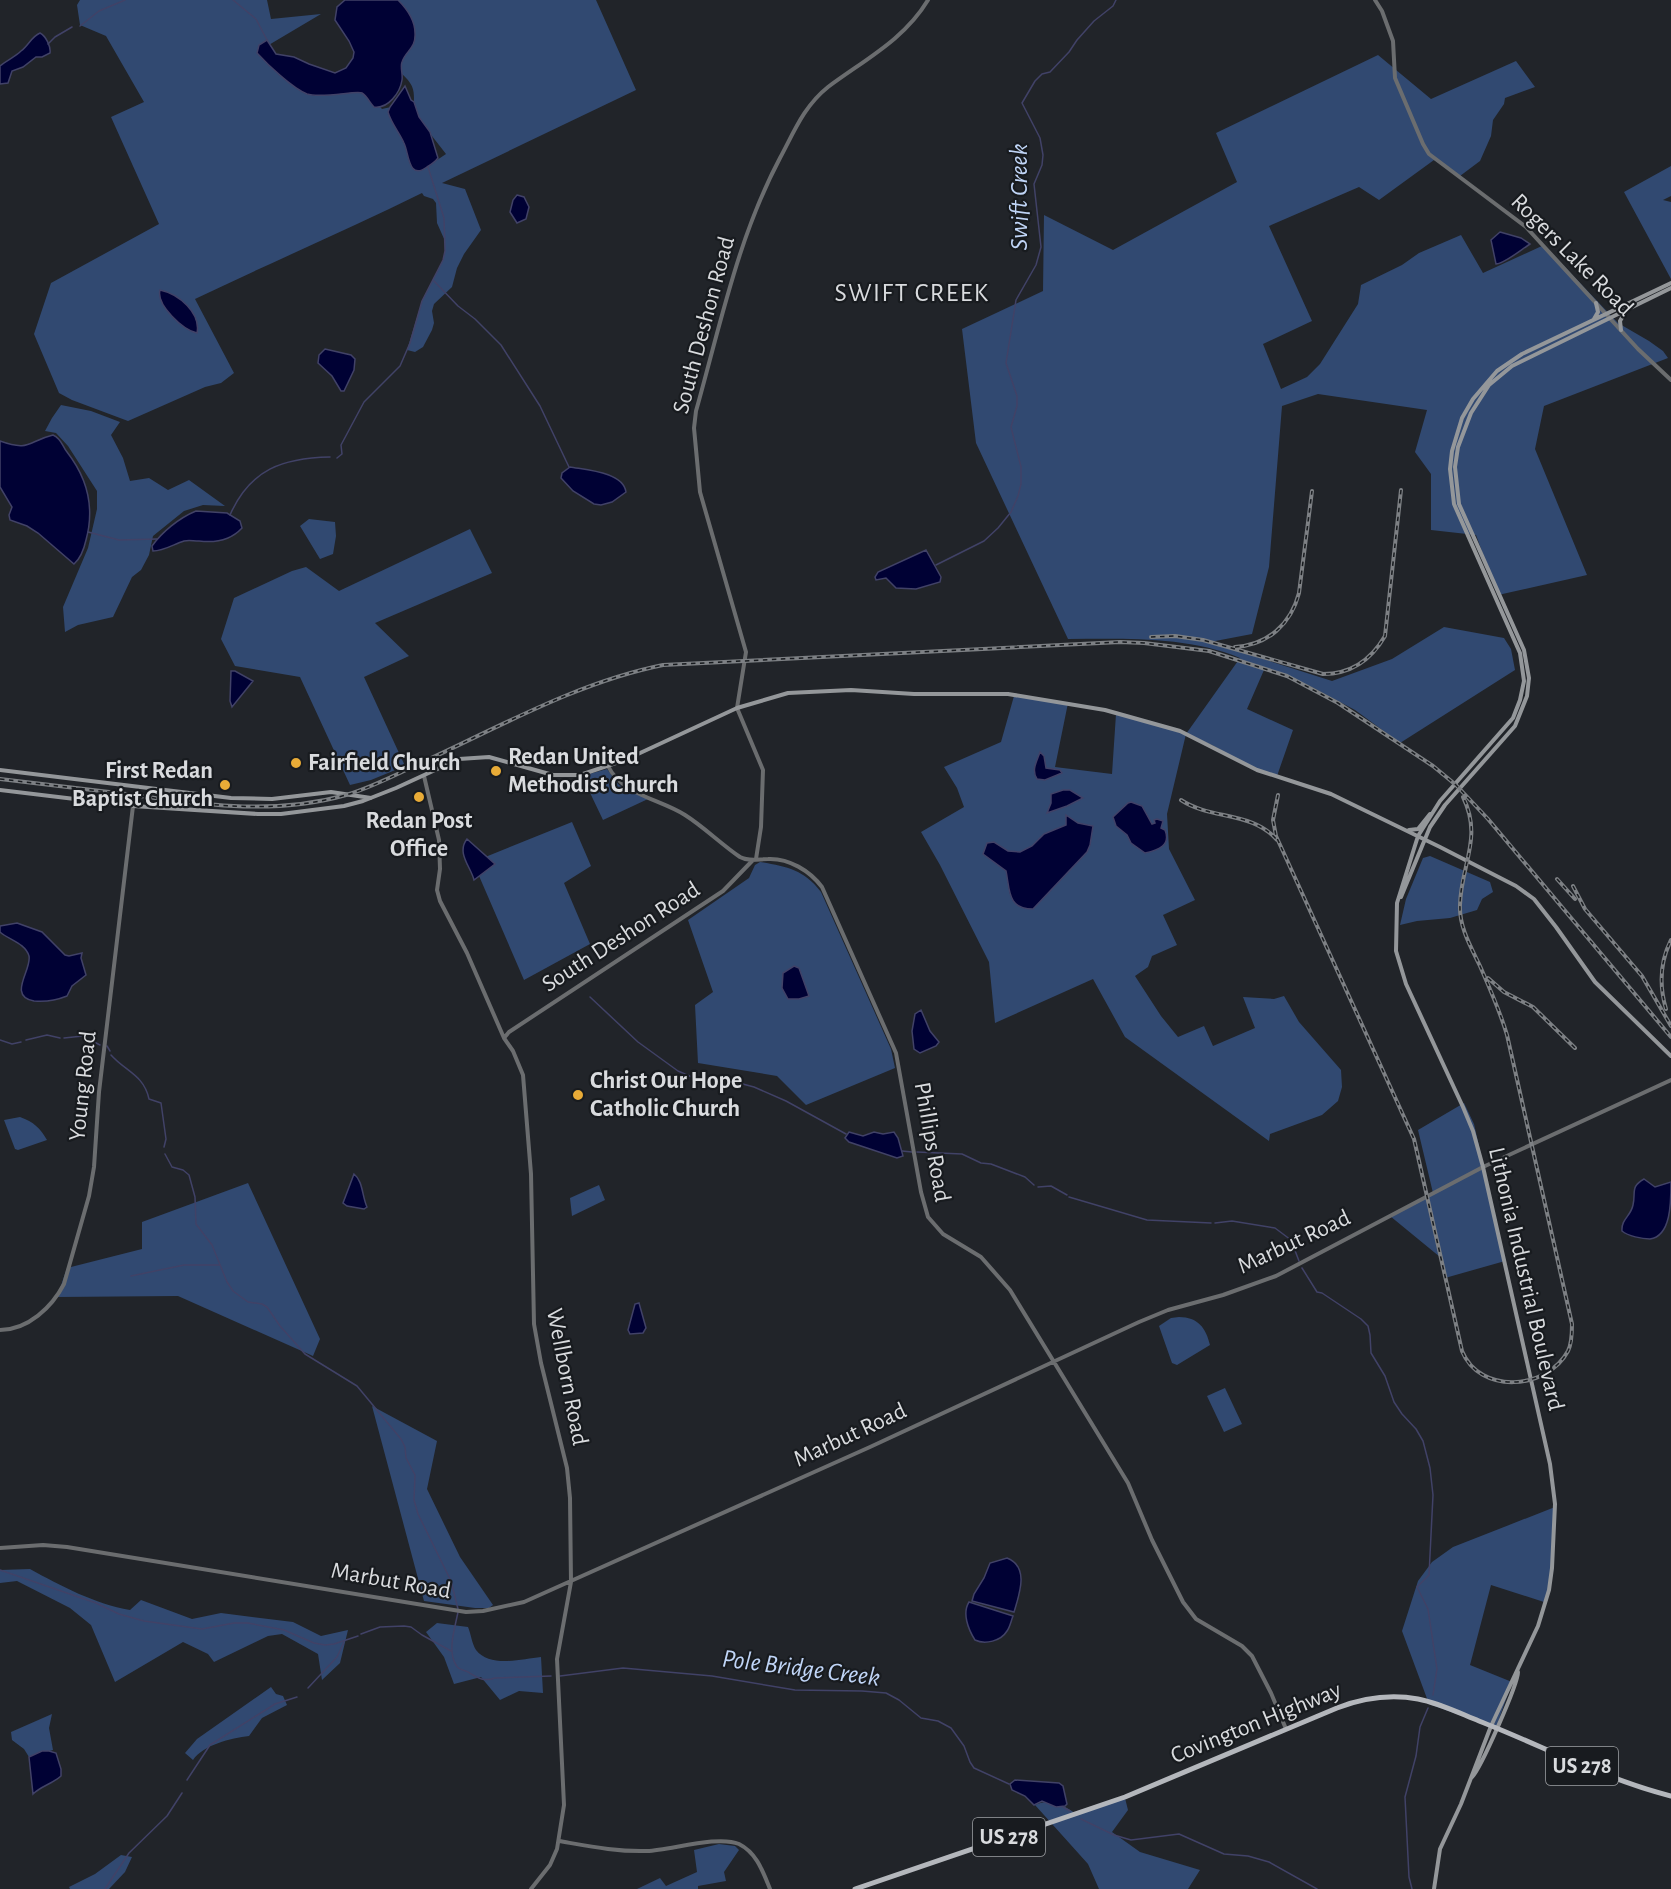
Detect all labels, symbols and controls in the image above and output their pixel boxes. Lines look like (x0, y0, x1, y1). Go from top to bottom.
water label: Swift Creek (1006, 144, 1032, 250)
street label: Rogers Lake Road (1506, 189, 1638, 321)
street label: South Deshon Road (669, 234, 739, 416)
district label: SWIFT CREEK (834, 280, 990, 306)
place label: Redan United Methodist Church (508, 745, 679, 797)
place label: Fairfield Church (308, 751, 461, 775)
marker: Fairfield Church (289, 756, 303, 770)
place label: First Redan Baptist Church (72, 759, 213, 811)
marker: Redan United Methodist Church (489, 764, 503, 778)
marker: First Redan Baptist Church (218, 778, 232, 792)
marker: Redan Post Office (412, 790, 426, 804)
place label: Redan Post Office (366, 809, 472, 861)
street label: South Deshon Road (538, 877, 704, 997)
street label: Young Road (65, 1030, 101, 1142)
place label: Christ Our Hope Catholic Church (590, 1069, 742, 1121)
street label: Phillips Road (910, 1080, 954, 1204)
marker: Christ Our Hope Catholic Church (571, 1088, 585, 1102)
street label: Lithonia Industrial Boulevard (1484, 1145, 1568, 1413)
street label: Marbut Road (1234, 1206, 1354, 1278)
street label: Wellborn Road (542, 1306, 592, 1448)
street label: Marbut Road (790, 1399, 910, 1471)
street label: Marbut Road (329, 1559, 453, 1603)
water label: Pole Bridge Creek (721, 1645, 881, 1691)
street label: Covington Highway (1167, 1678, 1345, 1768)
road number: US 278 (1546, 1747, 1618, 1785)
road number: US 278 (973, 1818, 1045, 1856)

